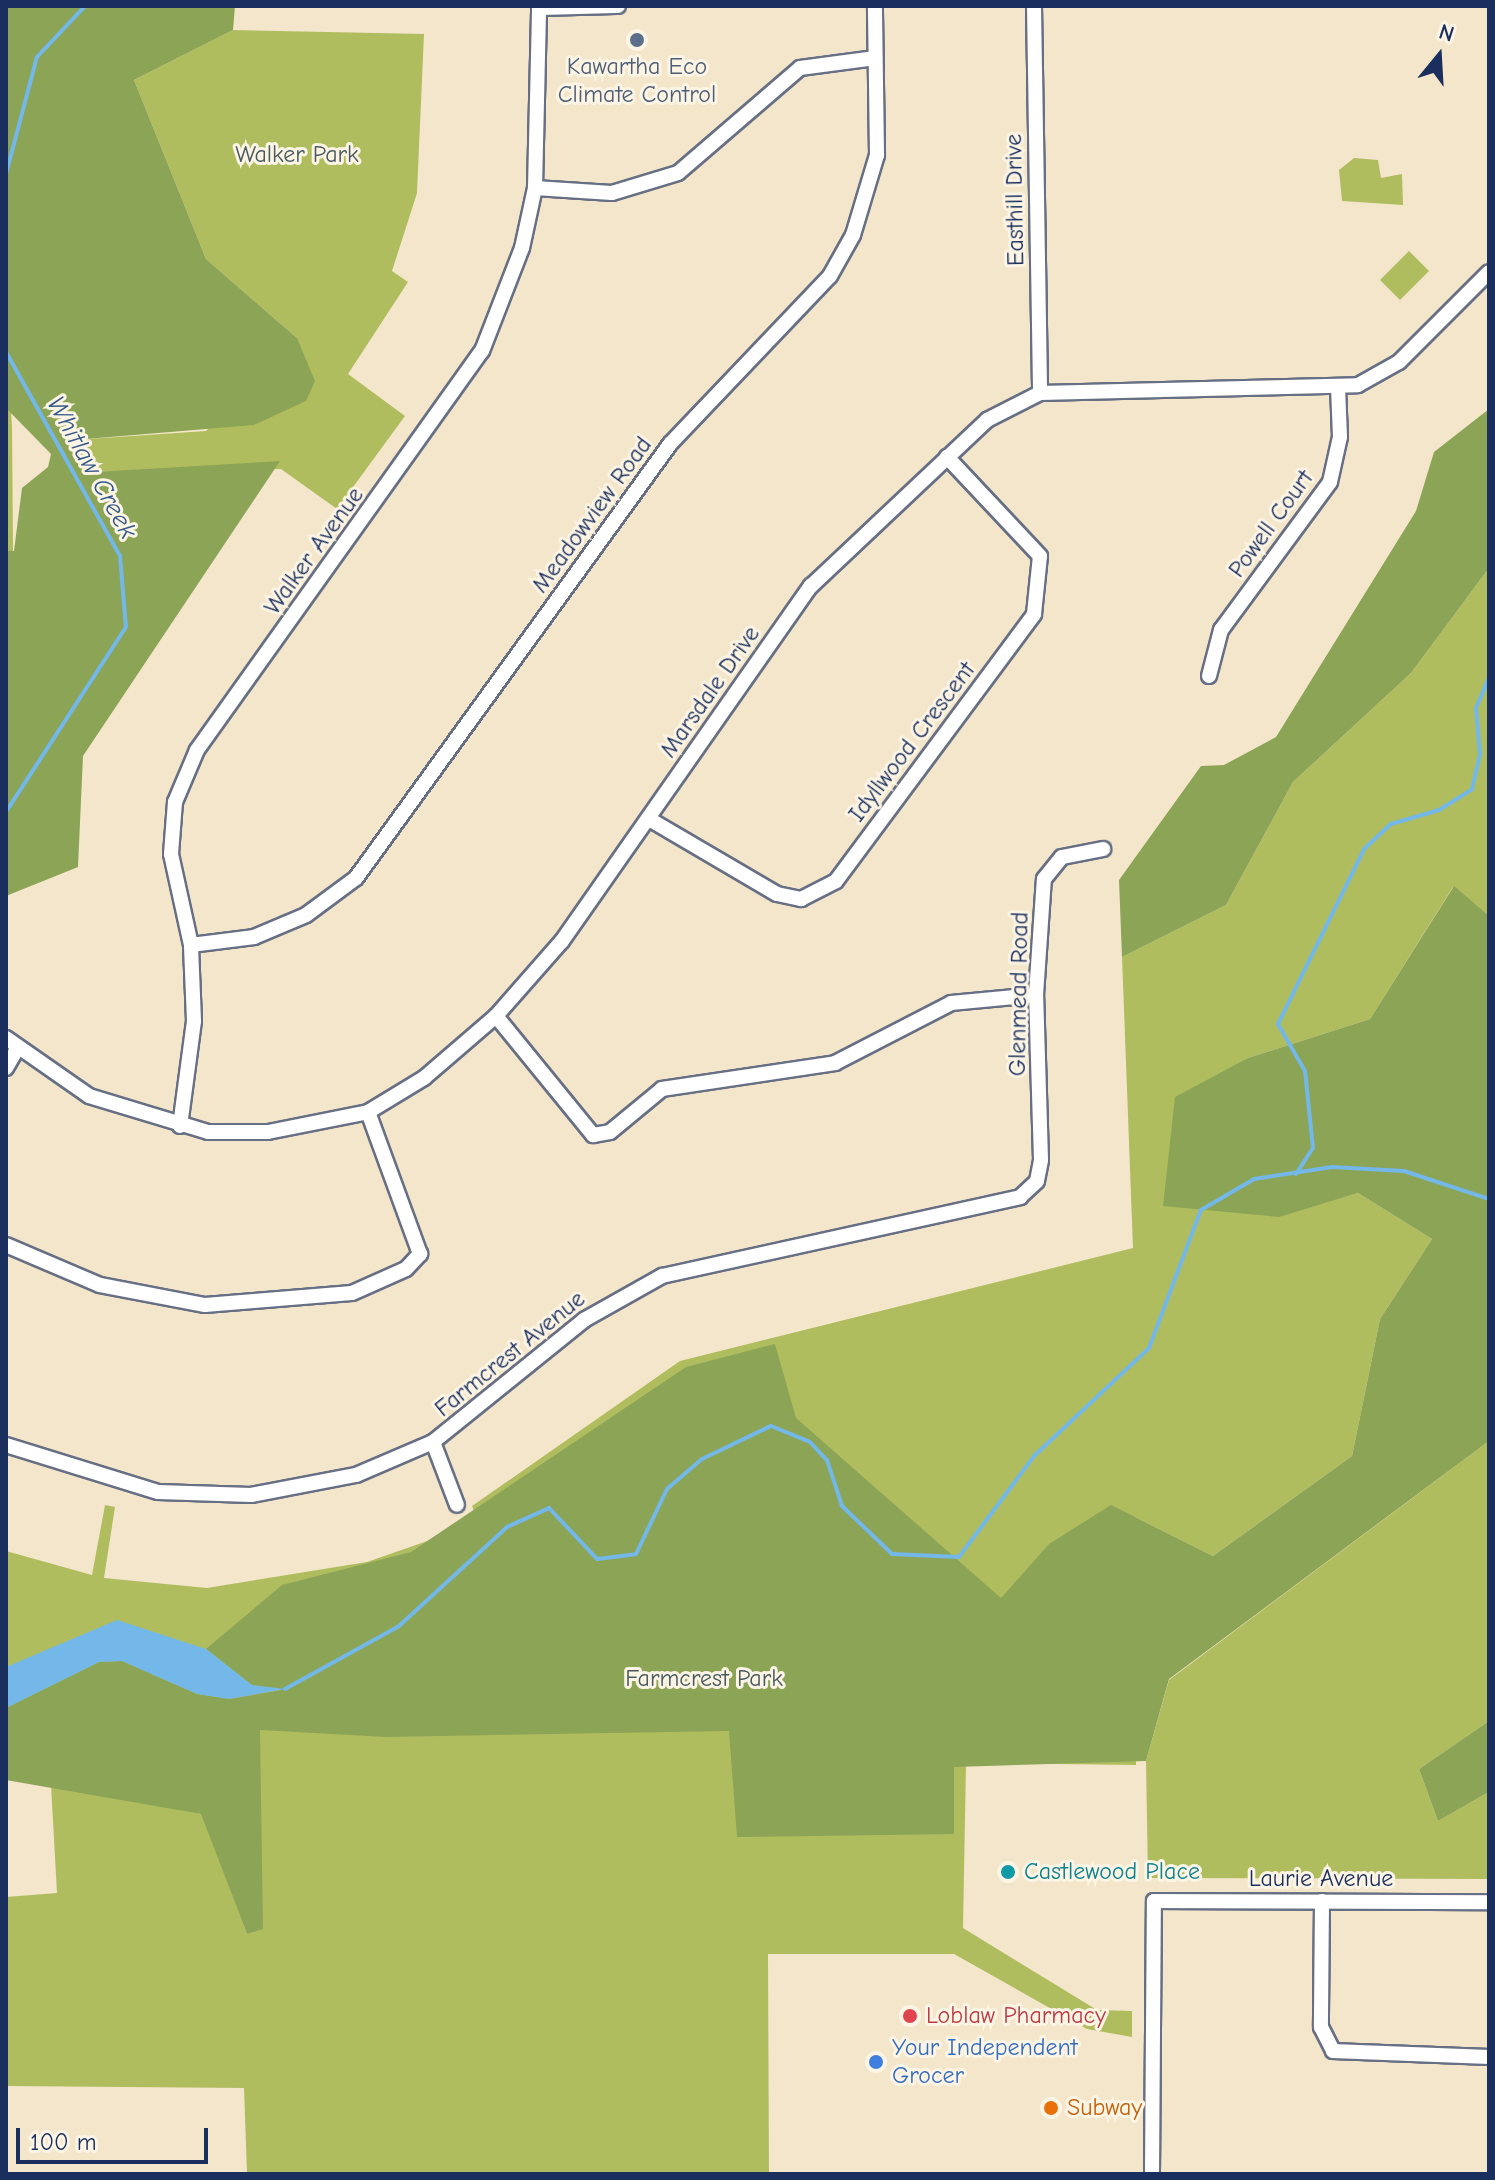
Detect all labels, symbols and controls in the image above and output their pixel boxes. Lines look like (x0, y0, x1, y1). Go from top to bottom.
north arrow (1399, 16, 1479, 96)
text: N (1436, 19, 1457, 48)
marker: Kawartha Eco Climate Control (628, 31, 646, 49)
place label: Kawartha Eco Climate Control (558, 53, 716, 109)
street label: Easthill Drive (999, 134, 1031, 266)
park label: Walker Park (235, 141, 359, 169)
water label: Whitlaw Creek (39, 391, 143, 545)
street label: Meadowview Road (526, 431, 658, 599)
street label: Powell Court (1222, 465, 1320, 583)
street label: Walker Avenue (258, 482, 370, 620)
street label: Marsdale Drive (654, 621, 766, 763)
street label: Idyllwood Crescent (842, 656, 982, 828)
street label: Glenmead Road (1003, 911, 1035, 1077)
street label: Farmcrest Avenue (429, 1285, 591, 1423)
park label: Farmcrest Park (625, 1665, 783, 1693)
place label: Castlewood Place (1024, 1858, 1200, 1886)
marker: Castlewood Place (999, 1863, 1017, 1881)
street label: Laurie Avenue (1249, 1865, 1393, 1893)
place label: Loblaw Pharmacy (926, 2002, 1106, 2030)
marker: Loblaw Pharmacy (901, 2007, 919, 2025)
place label: Your Independent Grocer (892, 2034, 1078, 2090)
marker: Your Independent Grocer (867, 2053, 885, 2071)
place label: Subway (1067, 2094, 1142, 2122)
marker: Subway (1042, 2099, 1060, 2117)
scale bar (20, 2112, 212, 2162)
text: 100 m (30, 2128, 97, 2156)

